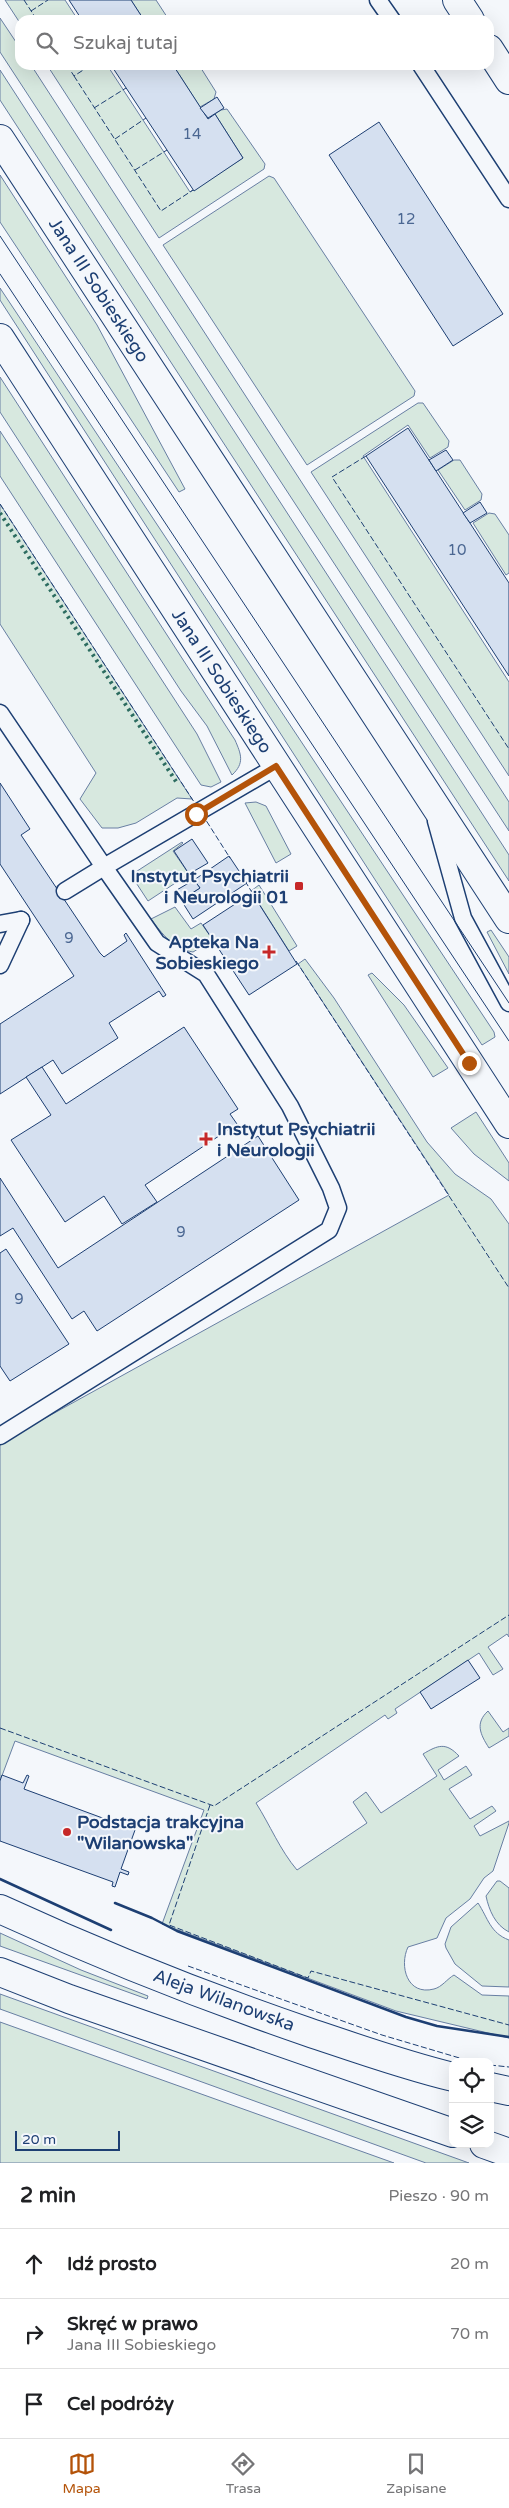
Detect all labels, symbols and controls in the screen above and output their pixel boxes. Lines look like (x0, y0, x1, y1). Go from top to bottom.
search box (15, 15, 494, 70)
icon: search (33, 29, 61, 57)
text: Szukaj tutaj (73, 32, 178, 54)
house number: 14 (183, 125, 201, 143)
house number: 12 (397, 210, 415, 228)
street label: Jana III Sobieskiego (44, 214, 154, 366)
house number: 10 (448, 541, 466, 559)
street label: Jana III Sobieskiego (167, 605, 277, 757)
route start (185, 803, 208, 826)
place label: Instytut Psychiatrii i Neurologii 01 (131, 865, 289, 908)
marker: Instytut Psychiatrii i Neurologii 01 (293, 880, 305, 892)
house number: 9 (64, 929, 74, 947)
place label: Apteka Na Sobieskiego (156, 931, 259, 974)
marker: Apteka Na Sobieskiego (263, 946, 275, 958)
route end (458, 1052, 481, 1075)
place label: Instytut Psychiatrii i Neurologii (217, 1118, 375, 1161)
marker: Instytut Psychiatrii i Neurologii (199, 1132, 213, 1146)
house number: 9 (176, 1223, 186, 1241)
house number: 9 (14, 1290, 24, 1308)
place label: Podstacja trakcyjna "Wilanowska" (77, 1811, 244, 1854)
marker: Podstacja trakcyjna "Wilanowska" (61, 1826, 73, 1838)
street label: Aleja Wilanowska (150, 1964, 298, 2036)
map controls (449, 2058, 494, 2148)
button: locate (449, 2058, 494, 2103)
button: layers (449, 2103, 494, 2148)
scale bar (15, 2128, 120, 2151)
text: 20 m (22, 2131, 56, 2148)
text: 2 min (20, 2183, 76, 2208)
text: Pieszo · 90 m (389, 2186, 489, 2206)
icon: ahead (20, 2250, 48, 2278)
text: Idź prosto (67, 2253, 157, 2275)
text: 20 m (450, 2254, 489, 2274)
text: Skręć w prawo (67, 2313, 198, 2335)
icon: right (20, 2320, 48, 2348)
text: 70 m (450, 2324, 489, 2344)
text: Jana III Sobieskiego (67, 2335, 216, 2355)
icon: arrive (20, 2390, 48, 2418)
text: Cel podróży (67, 2393, 174, 2415)
tab: Mapa (63, 2450, 101, 2497)
tab: Trasa (226, 2450, 261, 2497)
tab: Zapisane (386, 2450, 446, 2497)

